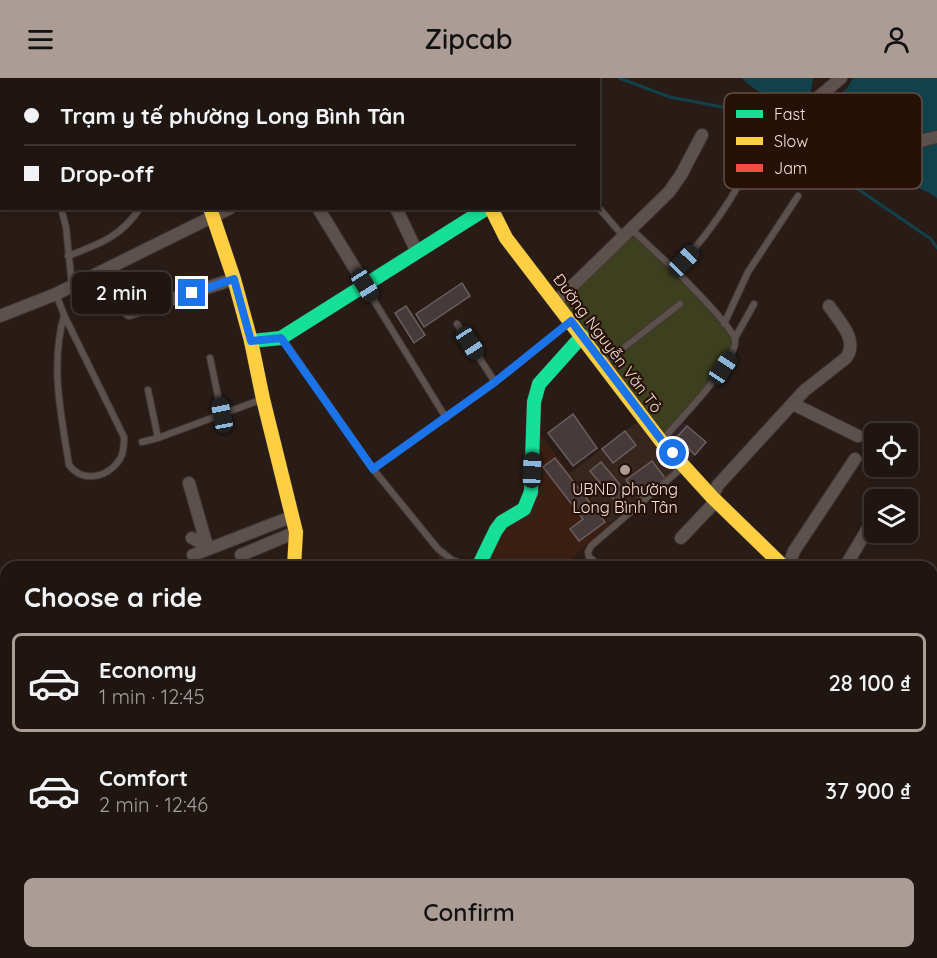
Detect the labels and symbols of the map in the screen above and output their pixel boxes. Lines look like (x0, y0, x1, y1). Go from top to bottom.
legend (724, 93, 922, 189)
text: Fast (774, 104, 805, 124)
text: Slow (774, 131, 808, 151)
text: Jam (774, 158, 807, 178)
car (665, 242, 703, 280)
car (348, 265, 382, 305)
street label: Đường Nguyễn Văn Tỏ (549, 269, 667, 417)
callout: 2 min (72, 272, 171, 314)
route end (178, 279, 205, 306)
car (453, 323, 487, 363)
car (705, 348, 741, 388)
car (210, 396, 234, 434)
route start (659, 439, 686, 466)
car (522, 452, 542, 488)
marker: UBND phường Long Bình Tân (618, 463, 632, 477)
place label: UBND phường Long Bình Tân (572, 479, 678, 517)

